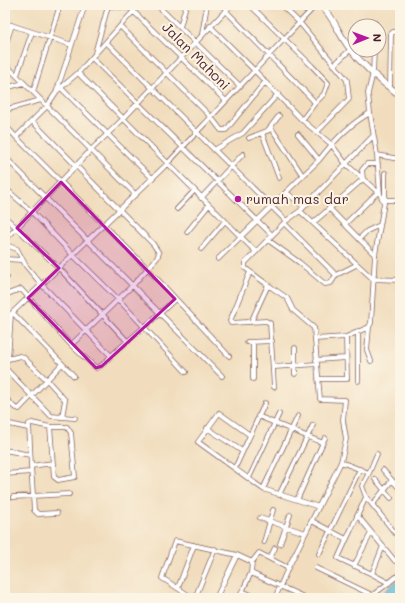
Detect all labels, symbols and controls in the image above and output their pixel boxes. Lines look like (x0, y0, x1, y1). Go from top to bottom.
street label: Jalan Mahoni (158, 17, 235, 94)
north arrow (347, 18, 387, 58)
text: N (370, 34, 385, 42)
place label: rumah mas dar (246, 189, 349, 208)
marker: rumah mas dar (233, 194, 243, 204)

